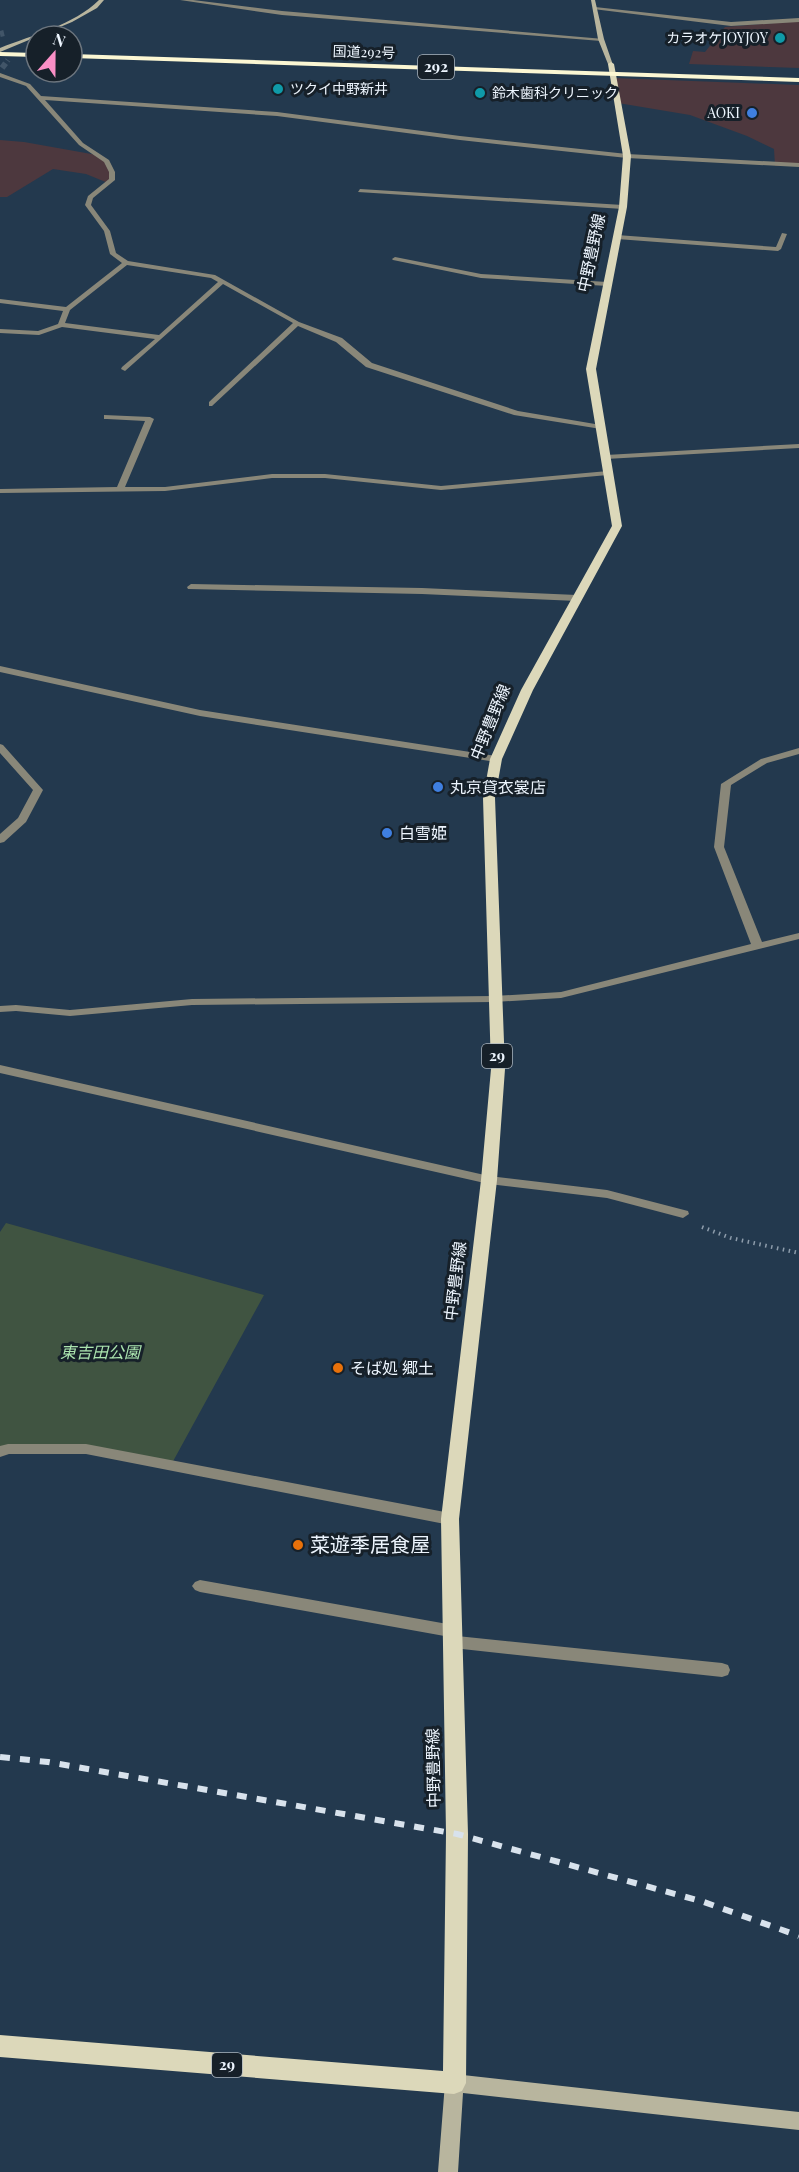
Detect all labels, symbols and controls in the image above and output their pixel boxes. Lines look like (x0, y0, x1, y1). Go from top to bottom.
north arrow (24, 24, 84, 84)
text: N (50, 28, 69, 52)
place label: カラオケJOYJOY (666, 28, 769, 47)
marker: カラオケJOYJOY (773, 31, 787, 45)
street label: 国道292号 (332, 41, 396, 62)
road number: 292 (418, 55, 454, 79)
place label: ツクイ中野新井 (290, 79, 388, 98)
marker: ツクイ中野新井 (271, 82, 285, 96)
place label: 鈴木歯科クリニック (492, 83, 618, 102)
marker: 鈴木歯科クリニック (473, 86, 487, 100)
place label: AOKI (706, 103, 740, 122)
marker: AOKI (745, 106, 759, 120)
street label: 中野豊野線 (572, 212, 609, 294)
street label: 中野豊野線 (465, 681, 514, 763)
place label: 丸京貸衣裳店 (450, 776, 546, 797)
marker: 丸京貸衣裳店 (431, 780, 445, 794)
place label: 白雪姫 (399, 822, 447, 843)
marker: 白雪姫 (380, 826, 394, 840)
road number: 29 (482, 1044, 512, 1068)
street label: 中野豊野線 (439, 1240, 470, 1322)
park label: 東吉田公園 (60, 1341, 142, 1362)
place label: そば処 郷土 (350, 1357, 434, 1378)
marker: そば処 郷土 (331, 1361, 345, 1375)
place label: 菜遊季居食屋 (310, 1530, 430, 1557)
marker: 菜遊季居食屋 (291, 1538, 305, 1552)
street label: 中野豊野線 (421, 1728, 444, 1808)
road number: 29 (212, 2053, 242, 2077)

